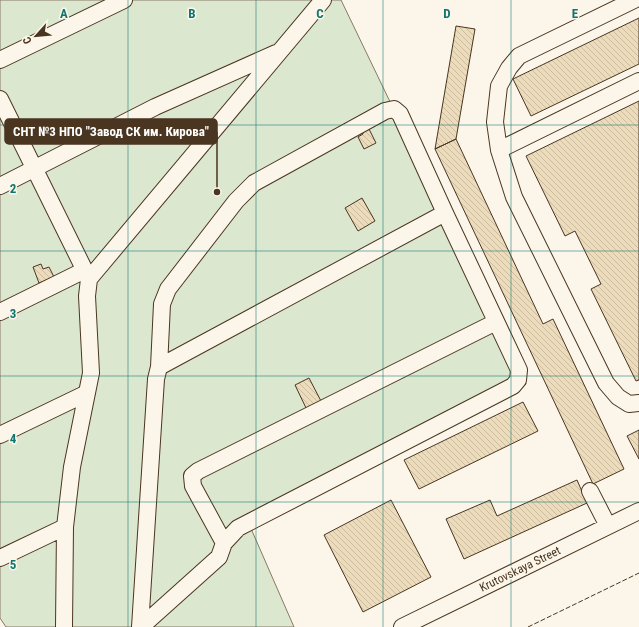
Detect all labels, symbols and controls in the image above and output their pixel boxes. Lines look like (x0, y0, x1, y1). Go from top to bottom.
text: A (60, 6, 68, 21)
text: B (188, 6, 196, 21)
text: C (316, 6, 324, 21)
text: D (443, 6, 451, 21)
text: E (572, 6, 579, 21)
north arrow (16, 16, 56, 56)
text: С (20, 35, 35, 46)
callout: СНТ №3 НПО "Завод СК им. Кирова" (5, 119, 217, 144)
text: СНТ №3 НПО "Завод СК им. Кирова" (13, 124, 209, 139)
text: 2 (10, 181, 17, 196)
text: 3 (10, 306, 16, 321)
text: 4 (10, 431, 17, 446)
street label: Krutovskaya Street (477, 543, 563, 595)
text: 5 (10, 557, 17, 572)

